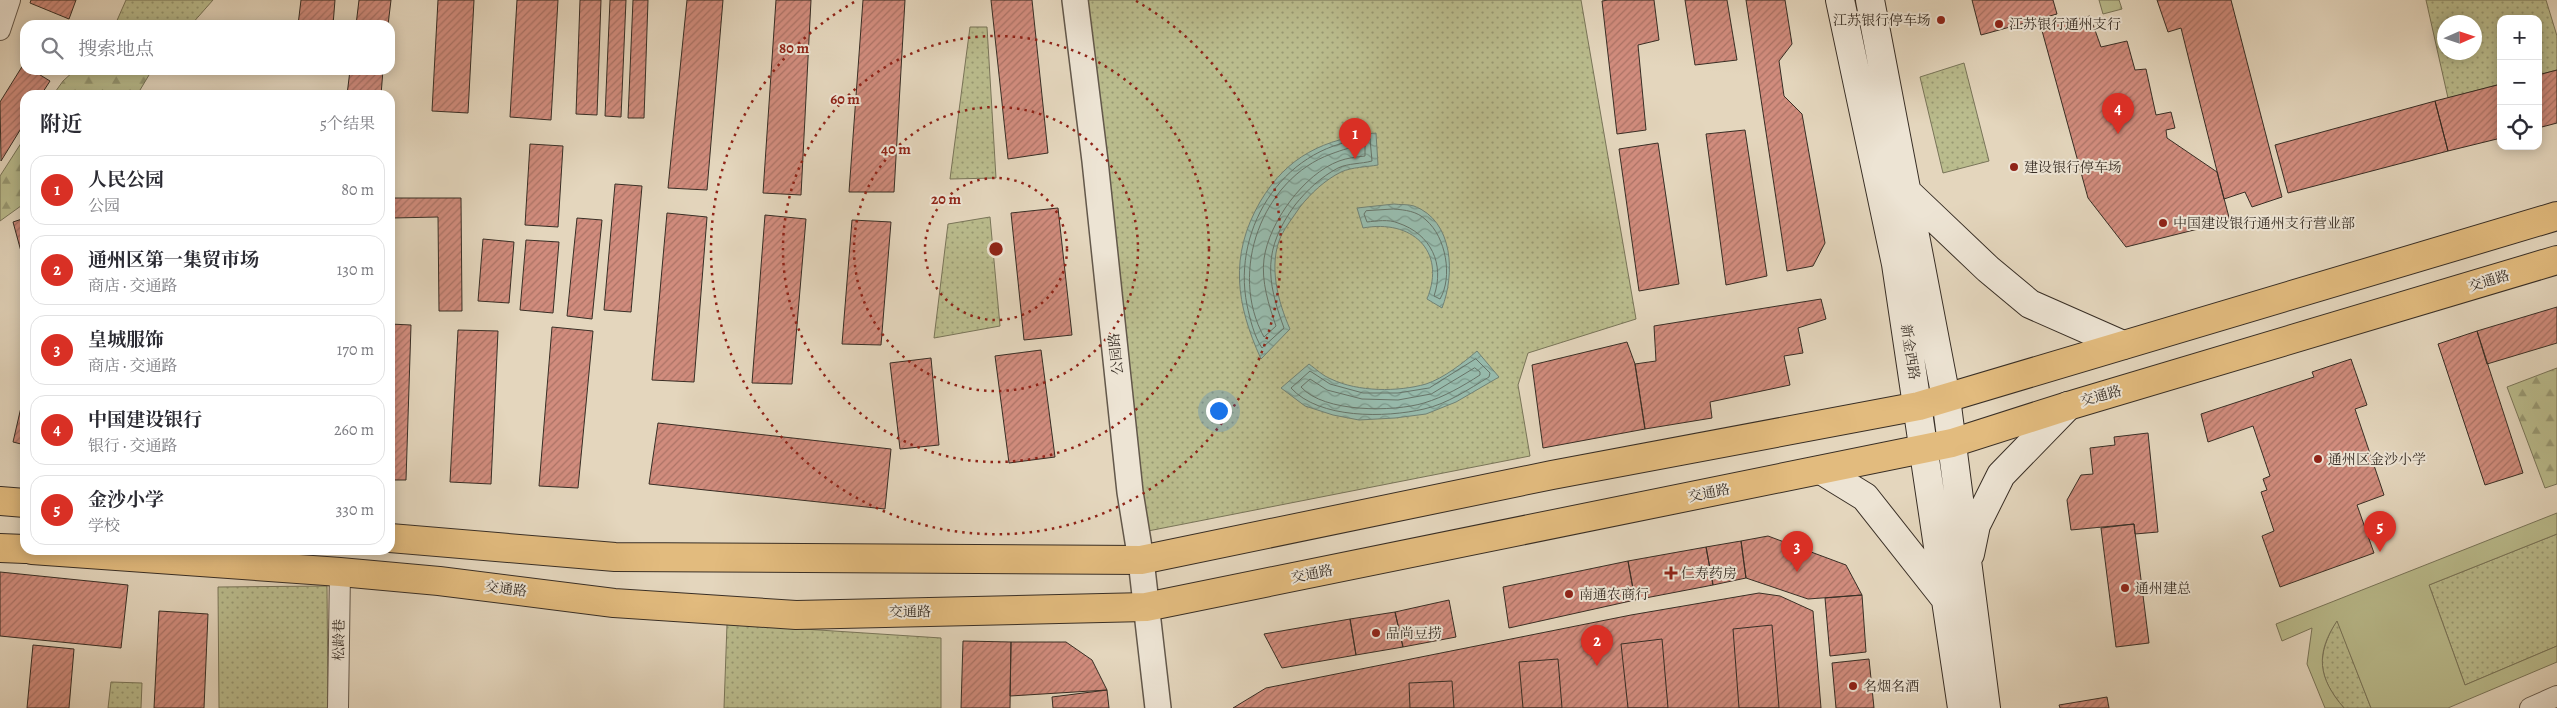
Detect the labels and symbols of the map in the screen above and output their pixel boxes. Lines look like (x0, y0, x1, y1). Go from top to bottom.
place label: 江苏银行停车场 (1833, 11, 1931, 30)
marker: 江苏银行停车场 (1935, 14, 1947, 26)
place label: 江苏银行通州支行 (2009, 15, 2121, 34)
north arrow (2437, 15, 2482, 60)
marker: 江苏银行通州支行 (1993, 18, 2005, 30)
text: 80 m (779, 38, 809, 58)
text: 60 m (830, 89, 860, 109)
pin: 4 (2102, 93, 2134, 134)
pin: 1 (1339, 118, 1371, 159)
text: 40 m (881, 139, 911, 159)
place label: 建设银行停车场 (2024, 158, 2122, 177)
marker: 建设银行停车场 (2008, 161, 2020, 173)
text: 20 m (931, 189, 961, 209)
place label: 中国建设银行通州支行营业部 (2173, 214, 2355, 233)
marker: 中国建设银行通州支行营业部 (2157, 217, 2169, 229)
centre of rings (987, 240, 1005, 258)
street label: 交通路 (2466, 266, 2512, 296)
street label: 新金西路 (1896, 323, 1924, 381)
street label: 公园路 (1104, 332, 1128, 376)
street label: 交通路 (2078, 381, 2124, 411)
your location (1206, 398, 1232, 424)
place label: 通州区金沙小学 (2328, 450, 2426, 469)
marker: 通州区金沙小学 (2312, 453, 2324, 465)
street label: 交通路 (1687, 480, 1731, 506)
pin: 5 (2364, 511, 2396, 552)
pin: 3 (1781, 531, 1813, 572)
street label: 交通路 (1290, 561, 1334, 587)
place label: 仁寿药房 (1681, 564, 1737, 583)
marker: 仁寿药房 (1665, 567, 1677, 579)
street label: 交通路 (484, 577, 528, 601)
place label: 通州建总 (2135, 579, 2191, 598)
marker: 通州建总 (2119, 582, 2131, 594)
place label: 南通农商行 (1579, 585, 1649, 604)
marker: 南通农商行 (1563, 588, 1575, 600)
street label: 交通路 (889, 602, 931, 622)
street label: 松龄巷 (329, 619, 349, 661)
place label: 品尚豆捞 (1386, 624, 1442, 643)
pin: 2 (1581, 625, 1613, 666)
marker: 品尚豆捞 (1370, 627, 1382, 639)
place label: 名烟名酒 (1863, 677, 1919, 696)
marker: 名烟名酒 (1847, 680, 1859, 692)

